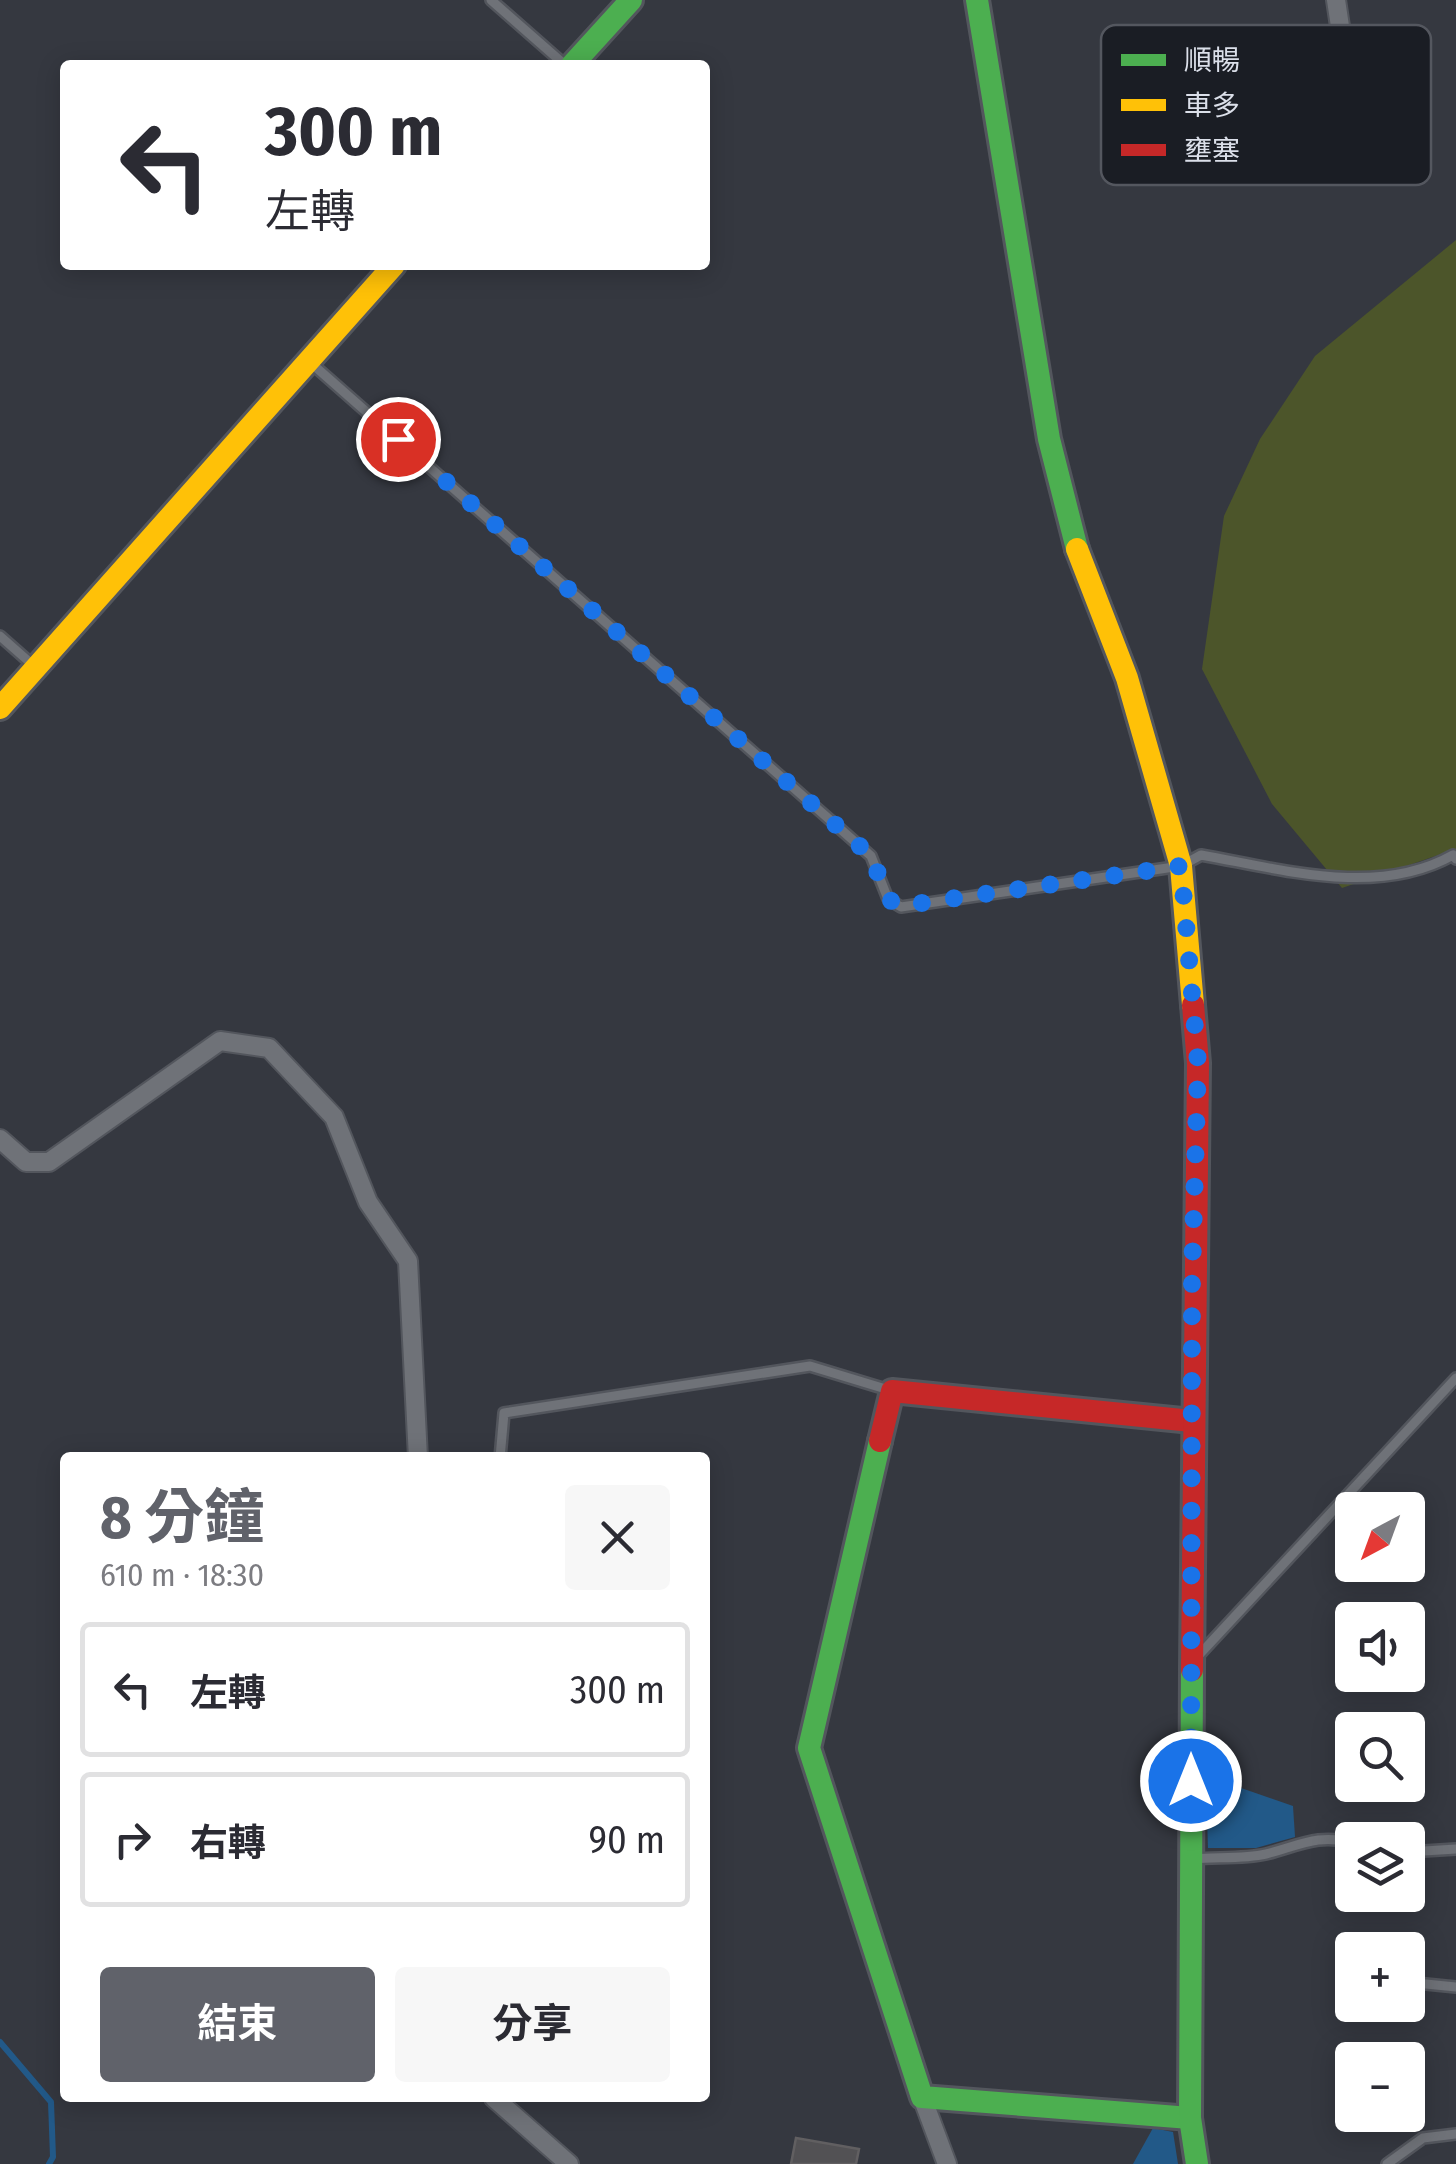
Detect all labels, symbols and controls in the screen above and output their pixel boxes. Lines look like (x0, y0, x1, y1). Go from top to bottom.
legend (1101, 25, 1431, 185)
text: 順暢 (1184, 44, 1240, 77)
text: 車多 (1184, 89, 1240, 122)
text: 300 m (265, 90, 443, 174)
icon: left (100, 100, 230, 230)
text: 壅塞 (1184, 134, 1240, 167)
text: 左轉 (265, 185, 355, 239)
pin (356, 397, 441, 482)
icon: arrive (371, 412, 426, 467)
text: 8 分鐘 (100, 1482, 264, 1554)
button: close (565, 1485, 670, 1590)
north arrow (1335, 1492, 1425, 1582)
map controls (1335, 1492, 1425, 2132)
text: 610 m · 18:30 (100, 1556, 264, 1594)
button: sound (1335, 1602, 1425, 1692)
icon: left (105, 1662, 160, 1717)
text: 300 m (570, 1667, 665, 1713)
text: 左轉 (190, 1670, 266, 1716)
button: search (1335, 1712, 1425, 1802)
position arrow (1139, 1729, 1243, 1833)
icon: right (105, 1812, 160, 1867)
text: 90 m (589, 1817, 665, 1863)
text: 右轉 (190, 1820, 266, 1866)
button: layers (1335, 1822, 1425, 1912)
button: + (1335, 1932, 1425, 2022)
button: 結束 (100, 1967, 375, 2082)
button: 分享 (395, 1967, 670, 2082)
button: − (1335, 2042, 1425, 2132)

